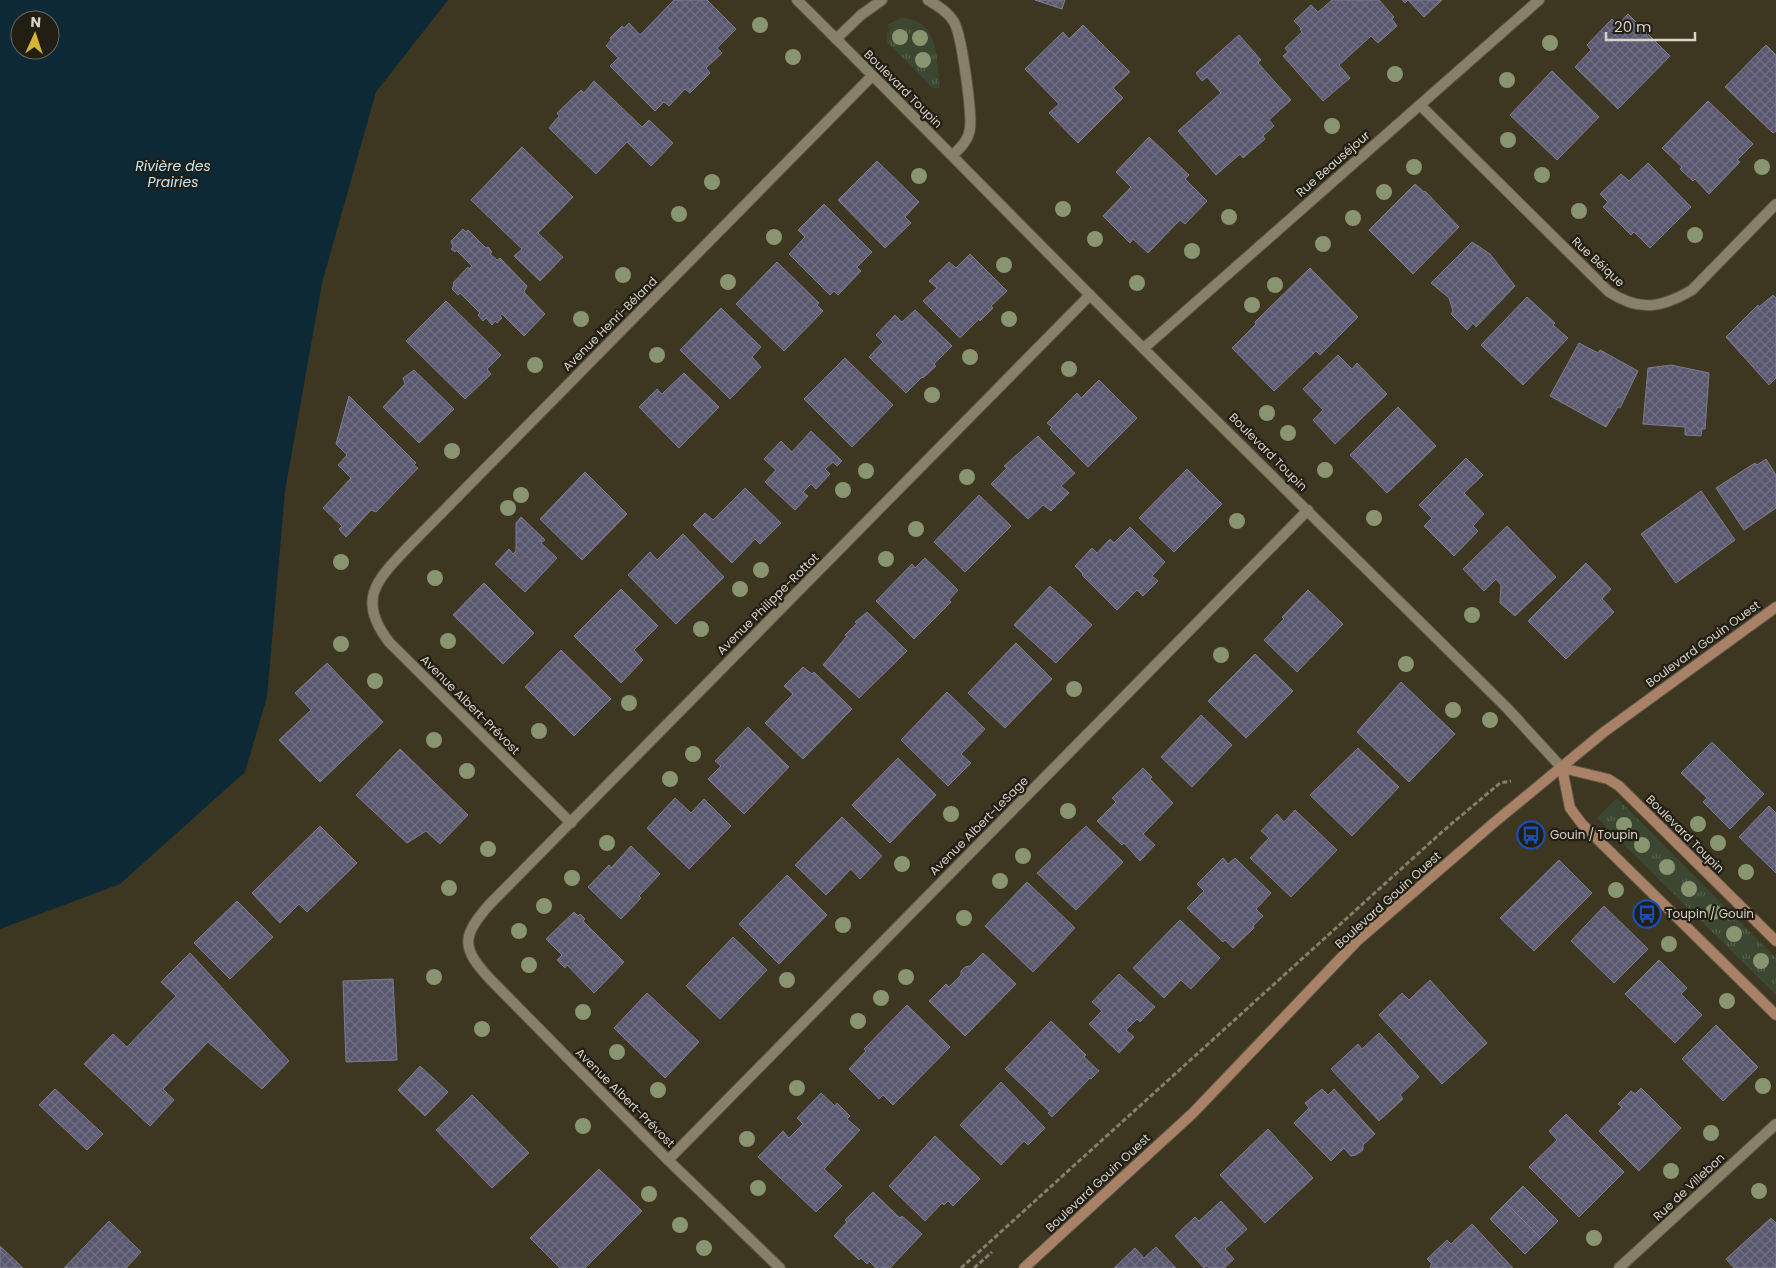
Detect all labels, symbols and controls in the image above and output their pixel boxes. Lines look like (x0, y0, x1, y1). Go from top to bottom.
north arrow (10, 10, 60, 60)
scale bar (1606, 10, 1695, 42)
text: N (30, 12, 41, 32)
text: 20 m (1614, 16, 1652, 37)
street label: Boulevard Toupin (860, 46, 946, 132)
street label: Rue Beauséjour (1292, 126, 1374, 200)
water label: Rivière des Prairies (135, 156, 211, 192)
street label: Rue Béique (1568, 233, 1628, 291)
street label: Avenue Henri-Béland (559, 273, 661, 375)
street label: Boulevard Toupin (1225, 409, 1311, 495)
street label: Avenue Philippe-Rottot (713, 549, 822, 658)
street label: Boulevard Gouin Ouest (1642, 596, 1763, 691)
street label: Avenue Albert-Prévost (417, 651, 524, 758)
street label: Avenue Albert-LeSage (925, 772, 1032, 879)
street label: Boulevard Toupin (1642, 791, 1728, 877)
bus stop icon: Gouin / Toupin (1516, 820, 1546, 850)
place label: Gouin / Toupin (1550, 826, 1638, 843)
street label: Boulevard Gouin Ouest (1331, 847, 1444, 952)
bus stop icon: Toupin / Gouin (1632, 899, 1662, 929)
place label: Toupin / Gouin (1666, 905, 1754, 922)
street label: Avenue Albert-Prévost (572, 1044, 679, 1151)
street label: Boulevard Gouin Ouest (1042, 1130, 1154, 1236)
street label: Rue de Villebon (1649, 1149, 1728, 1224)

